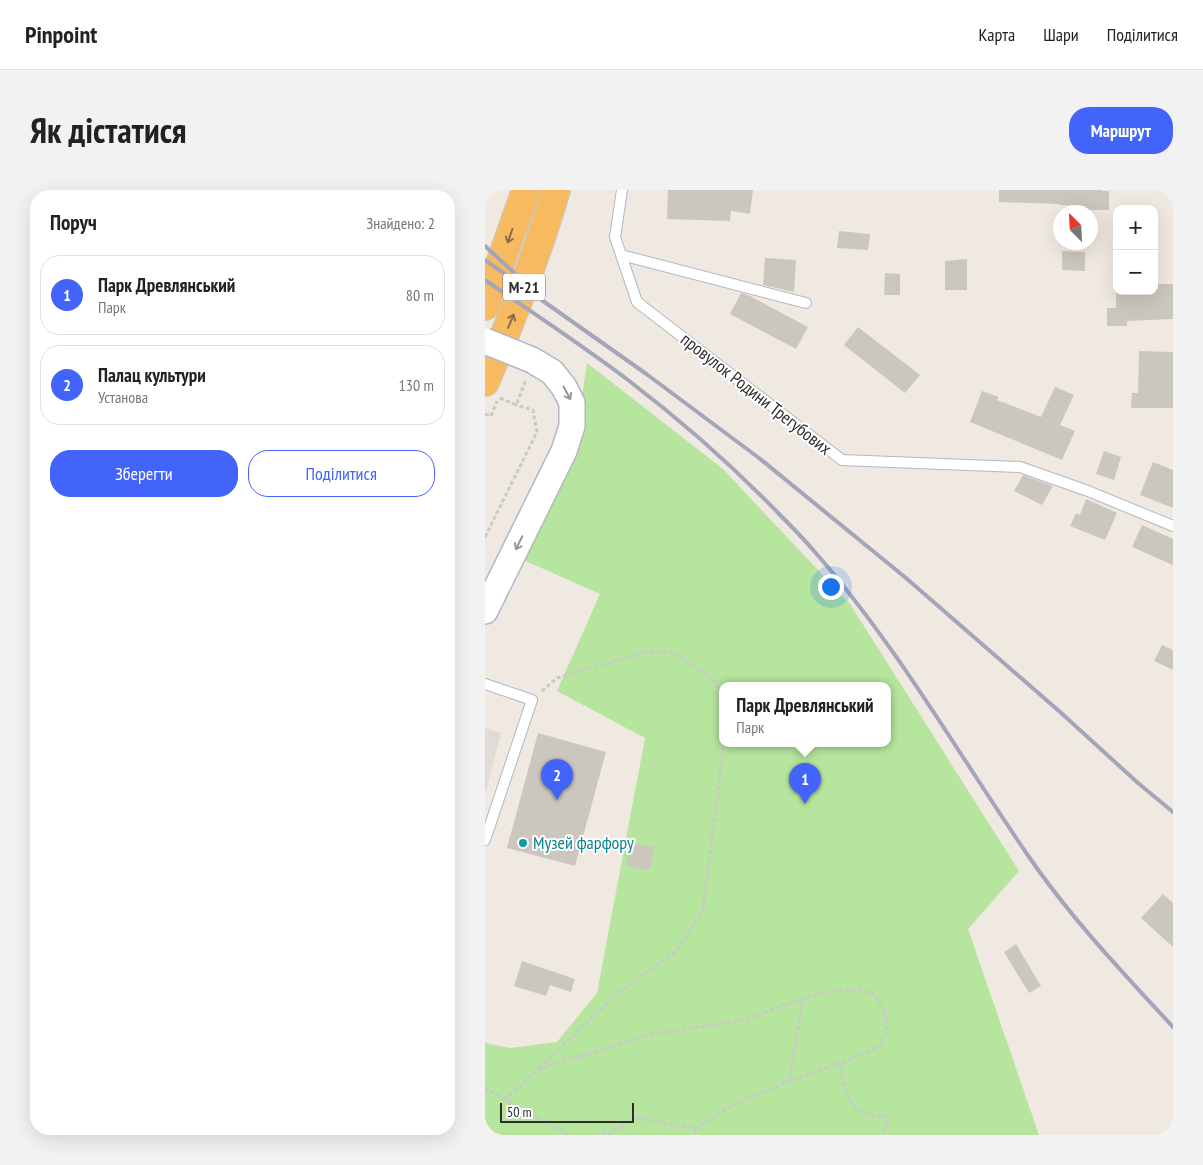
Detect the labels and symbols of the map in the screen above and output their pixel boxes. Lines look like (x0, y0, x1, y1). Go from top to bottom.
north arrow (1053, 205, 1098, 250)
one-way arrow (505, 228, 515, 244)
road number: М-21 (503, 274, 545, 300)
one-way arrow (506, 314, 516, 329)
street label: провулок Родини Трегубових (676, 328, 837, 460)
one-way arrow (563, 385, 572, 400)
one-way arrow (514, 535, 524, 550)
your location (818, 574, 844, 600)
pin: 2 (541, 759, 573, 800)
pin: 1 (789, 763, 821, 804)
place label: Музей фарфору (533, 831, 634, 854)
marker: Музей фарфору (517, 837, 529, 849)
scale bar (500, 1100, 634, 1123)

